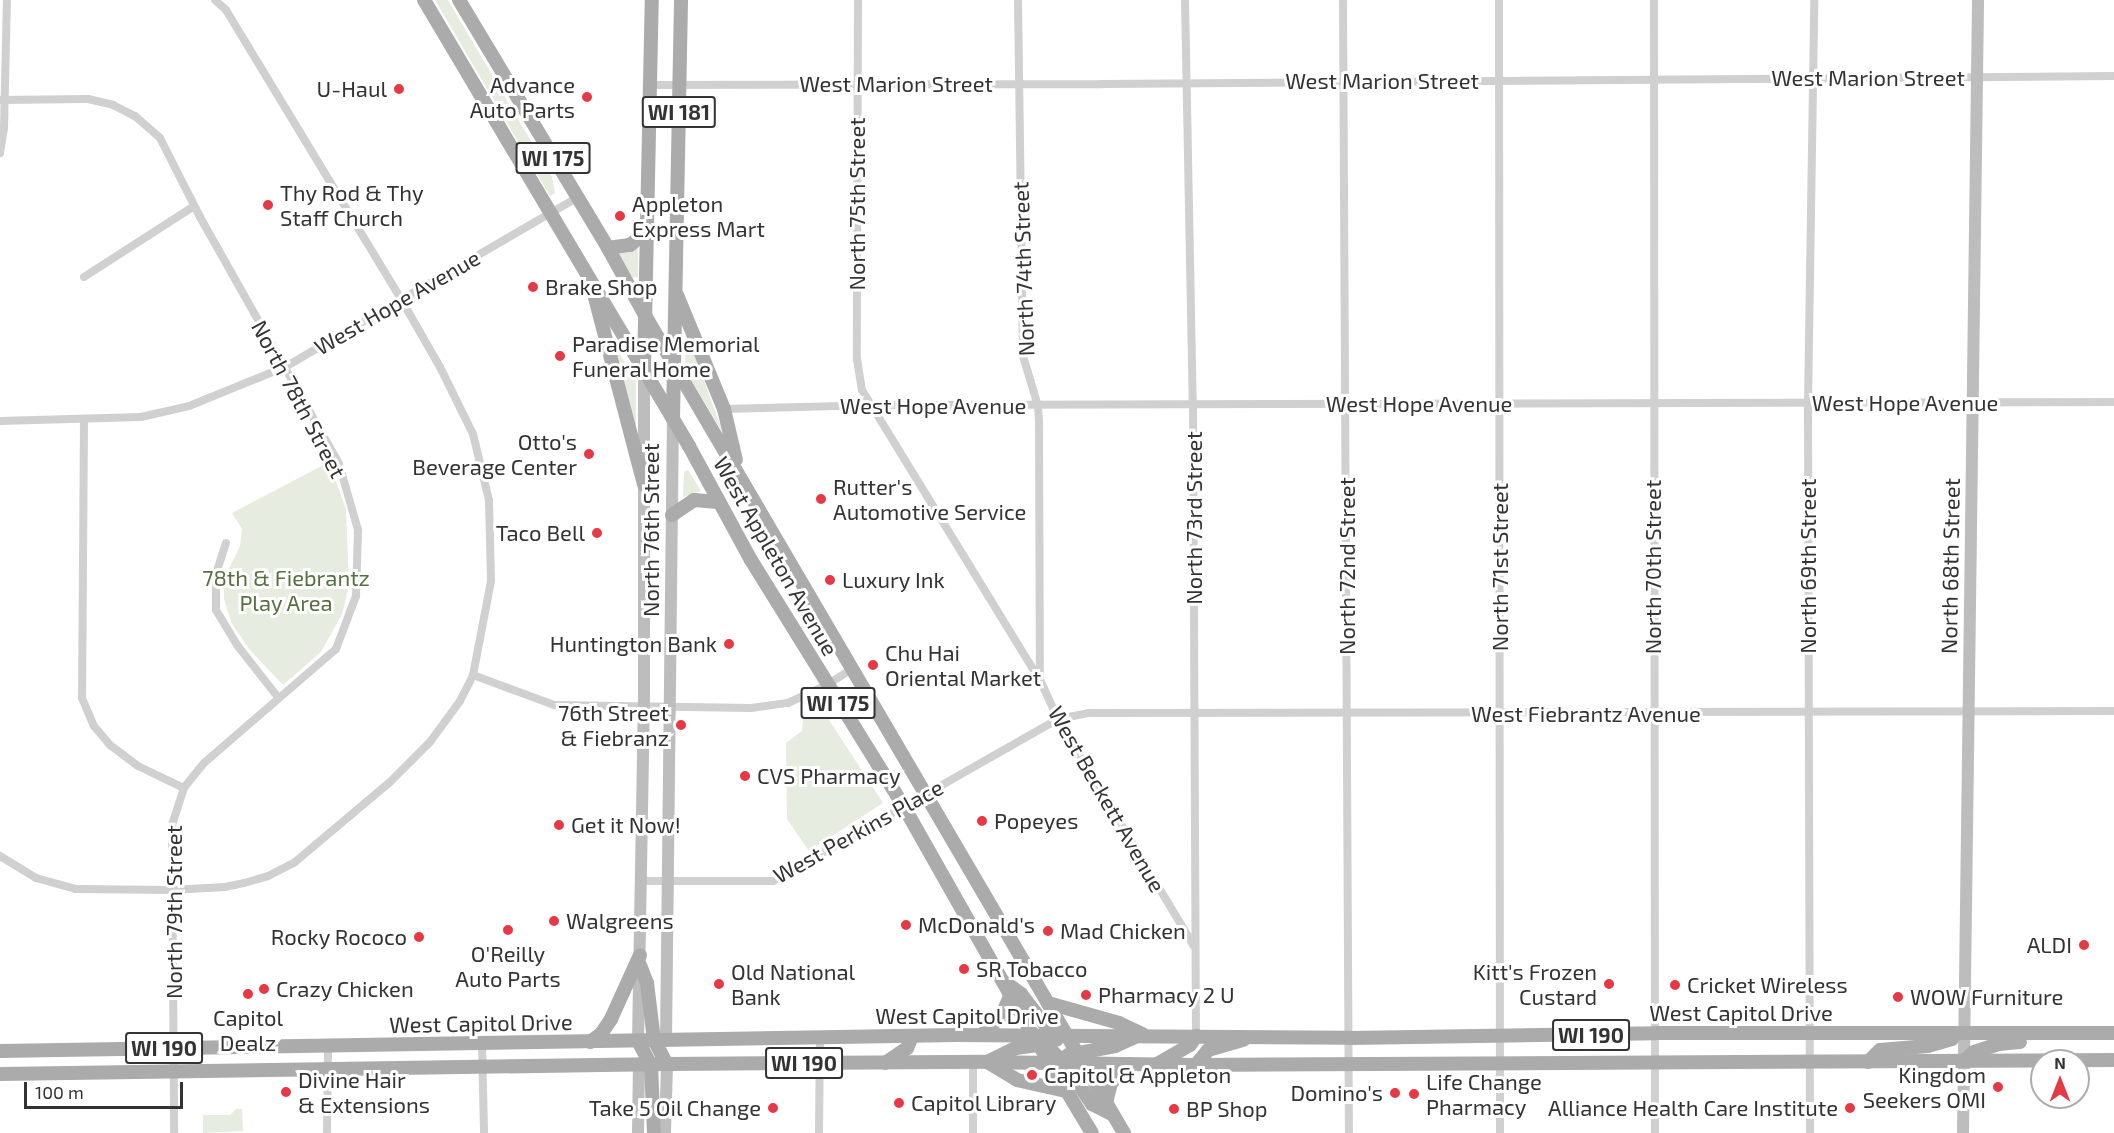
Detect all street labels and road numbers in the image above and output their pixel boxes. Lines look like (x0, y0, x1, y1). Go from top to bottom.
street label: West Marion Street (1771, 65, 1965, 91)
street label: West Marion Street (1285, 68, 1479, 94)
street label: West Marion Street (799, 71, 993, 97)
road number: WI 181 (642, 94, 716, 130)
street label: North 75th Street (844, 117, 870, 291)
road number: WI 175 (516, 140, 590, 176)
street label: North 74th Street (1007, 181, 1039, 357)
street label: West Hope Avenue (309, 244, 485, 360)
street label: North 78th Street (246, 316, 352, 482)
street label: West Hope Avenue (1811, 390, 1999, 416)
street label: West Hope Avenue (1325, 391, 1513, 417)
street label: West Hope Avenue (839, 393, 1027, 419)
street label: North 73rd Street (1181, 431, 1207, 605)
street label: North 76th Street (638, 443, 664, 617)
street label: West Appleton Avenue (708, 451, 844, 661)
street label: North 72nd Street (1334, 477, 1360, 655)
street label: North 69th Street (1795, 478, 1821, 654)
street label: North 68th Street (1935, 478, 1965, 654)
street label: North 70th Street (1640, 480, 1666, 654)
street label: North 71st Street (1487, 483, 1513, 651)
road number: WI 175 (800, 685, 876, 721)
street label: West Beckett Avenue (1043, 701, 1171, 897)
street label: West Fiebrantz Avenue (1471, 701, 1701, 727)
street label: West Perkins Place (769, 773, 947, 889)
street label: North 79th Street (161, 825, 187, 999)
street label: West Capitol Drive (1649, 1000, 1833, 1026)
street label: West Capitol Drive (875, 1003, 1059, 1029)
street label: West Capitol Drive (389, 1008, 573, 1038)
road number: WI 190 (1552, 1017, 1630, 1053)
road number: WI 190 (125, 1030, 203, 1066)
road number: WI 190 (765, 1045, 843, 1081)

